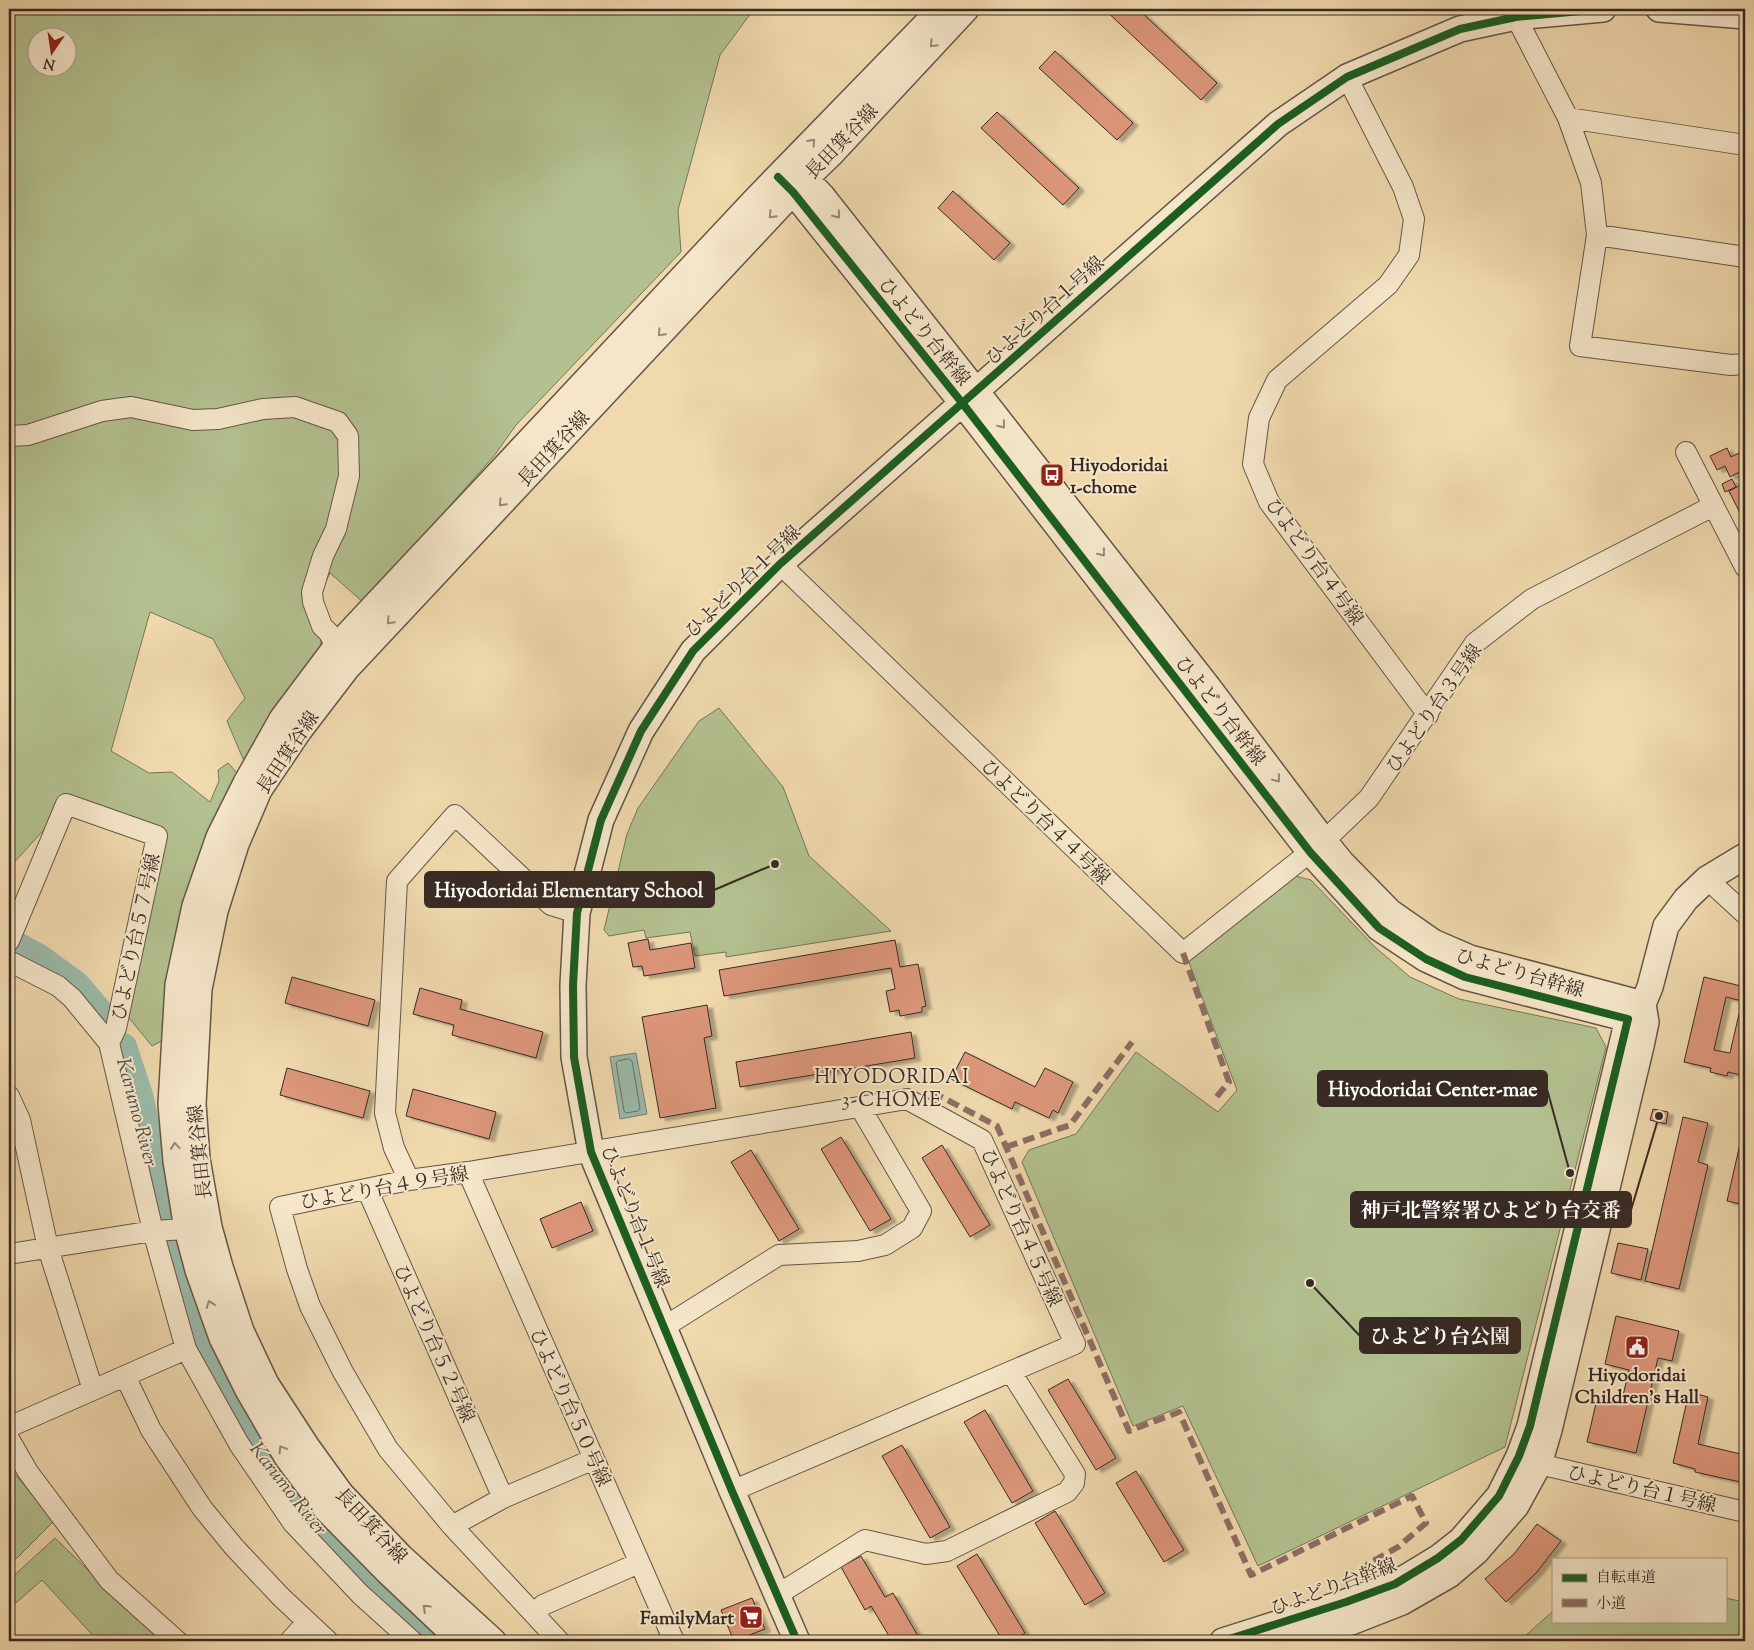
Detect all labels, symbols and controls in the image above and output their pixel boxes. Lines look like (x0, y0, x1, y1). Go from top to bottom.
north arrow (28, 28, 78, 78)
one-way arrow (930, 39, 939, 48)
text: N (42, 52, 57, 74)
street label: 長田箕谷線 (800, 99, 886, 186)
one-way arrow (806, 139, 815, 148)
one-way arrow (769, 209, 778, 218)
one-way arrow (831, 209, 840, 219)
street label: ひよどり台１号線 (980, 251, 1111, 373)
street label: ひよどり台幹線 (871, 272, 975, 393)
one-way arrow (658, 328, 667, 337)
street label: 長田箕谷線 (513, 406, 597, 494)
one-way arrow (997, 419, 1005, 428)
place label: Hiyodoridai 1-chome (1070, 453, 1169, 502)
bus stop icon: Hiyodoridai 1-chome (1039, 462, 1065, 488)
street label: ひよどり台４号線 (1257, 493, 1369, 632)
one-way arrow (499, 497, 508, 506)
street label: ひよどり台１号線 (680, 520, 808, 645)
one-way arrow (1097, 547, 1105, 556)
one-way arrow (387, 616, 396, 625)
street label: ひよどり台３号線 (1380, 639, 1490, 779)
street label: ひよどり台幹線 (1167, 651, 1271, 772)
street label: 長田箕谷線 (251, 706, 327, 800)
street label: ひよどり台４４号線 (973, 754, 1115, 892)
one-way arrow (1271, 773, 1279, 782)
street label: ひよどり台５７号線 (106, 851, 168, 1024)
callout: Hiyodoridai Elementary School (425, 872, 714, 907)
text: Hiyodoridai Elementary School (435, 878, 704, 907)
street label: ひよどり台幹線 (1452, 943, 1587, 1006)
water label: Karumo River (107, 1055, 164, 1170)
district label: HIYODORIDAI 3-CHOME (814, 1064, 970, 1116)
callout: Hiyodoridai Center-mae (1318, 1071, 1547, 1106)
text: Hiyodoridai Center-mae (1328, 1077, 1538, 1106)
street label: 長田箕谷線 (183, 1103, 220, 1200)
one-way arrow (170, 1141, 181, 1149)
street label: ひよどり台１号線 (593, 1141, 675, 1292)
street label: ひよどり台４５号線 (973, 1144, 1067, 1312)
street label: ひよどり台４９号線 (298, 1161, 471, 1218)
callout: 神戸北警察署ひよどり台交番 (1351, 1192, 1631, 1227)
text: 神戸北警察署ひよどり台交番 (1361, 1198, 1621, 1227)
street label: ひよどり台５２号線 (386, 1260, 480, 1428)
one-way arrow (206, 1300, 216, 1308)
callout: ひよどり台公園 (1360, 1318, 1520, 1353)
street label: ひよどり台５０号線 (522, 1324, 616, 1492)
text: ひよどり台公園 (1370, 1324, 1510, 1353)
public building icon: Hiyodoridai Children's Hall (1624, 1334, 1650, 1360)
place label: Hiyodoridai Children's Hall (1575, 1363, 1700, 1412)
water label: Karumo River (241, 1437, 333, 1542)
one-way arrow (279, 1445, 289, 1454)
street label: ひよどり台１号線 (1564, 1460, 1719, 1521)
street label: 長田箕谷線 (328, 1483, 412, 1571)
street label: ひよどり台幹線 (1267, 1553, 1401, 1624)
legend (1552, 1558, 1726, 1622)
text: 自転車道 (1596, 1568, 1656, 1589)
text: 小道 (1596, 1594, 1626, 1615)
supermarket icon: FamilyMart (738, 1604, 764, 1630)
one-way arrow (422, 1605, 431, 1614)
place label: FamilyMart (640, 1606, 734, 1633)

